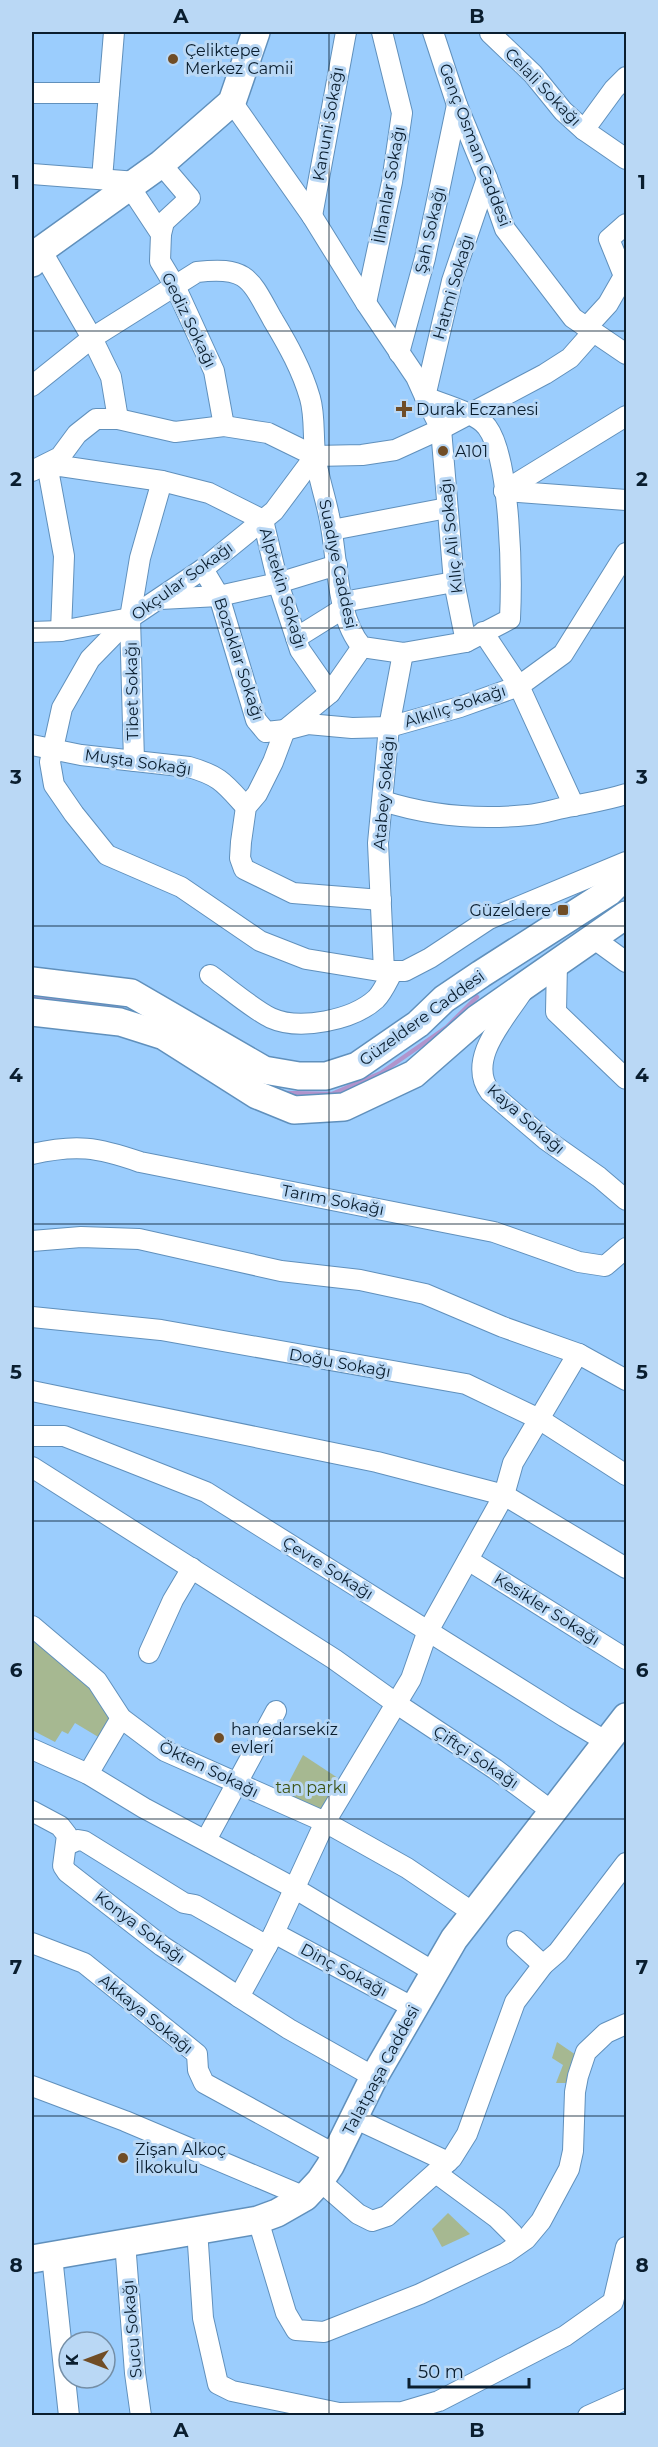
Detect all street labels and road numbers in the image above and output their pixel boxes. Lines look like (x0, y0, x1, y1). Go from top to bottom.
street label: Celali Sokağı (501, 44, 585, 130)
street label: Genç Osman Caddesi (435, 61, 515, 229)
street label: Kanuni Sokağı (309, 65, 347, 183)
street label: İlhanlar Sokağı (369, 125, 409, 245)
street label: Şah Sokağı (411, 185, 449, 275)
street label: Hatmi Sokağı (429, 232, 477, 342)
street label: Gediz Sokağı (158, 269, 220, 371)
street label: Kılıç Ali Sokağı (436, 478, 466, 594)
street label: Suadıye Caddesi (315, 498, 361, 630)
street label: Alptekin Sokağı (256, 525, 310, 651)
street label: Okçular Sokağı (128, 538, 236, 624)
street label: Bozoklar Sokağı (210, 595, 268, 723)
street label: Tibet Sokağı (122, 641, 142, 741)
street label: Alkılıç Sokağı (402, 681, 508, 731)
street label: Atabey Sokağı (370, 735, 398, 851)
street label: Muşta Sokağı (83, 745, 193, 779)
street label: Güzeldere Caddesi (356, 966, 488, 1070)
street label: Kaya Sokağı (483, 1080, 569, 1158)
street label: Tarım Sokağı (280, 1181, 386, 1219)
street label: Doğu Sokağı (288, 1345, 392, 1381)
street label: Çevre Sokağı (279, 1533, 377, 1603)
street label: Kesikler Sokağı (491, 1569, 603, 1649)
street label: Çiftçi Sokağı (430, 1722, 522, 1792)
street label: Ökten Sokağı (156, 1736, 262, 1801)
street label: Konya Sokağı (91, 1887, 189, 1967)
street label: Dinç Sokağı (297, 1939, 391, 2001)
street label: Akkaya Sokağı (95, 1970, 197, 2058)
street label: Talatpaşa Caddesi (339, 2002, 423, 2138)
street label: Sucu Sokağı (118, 2279, 146, 2379)

